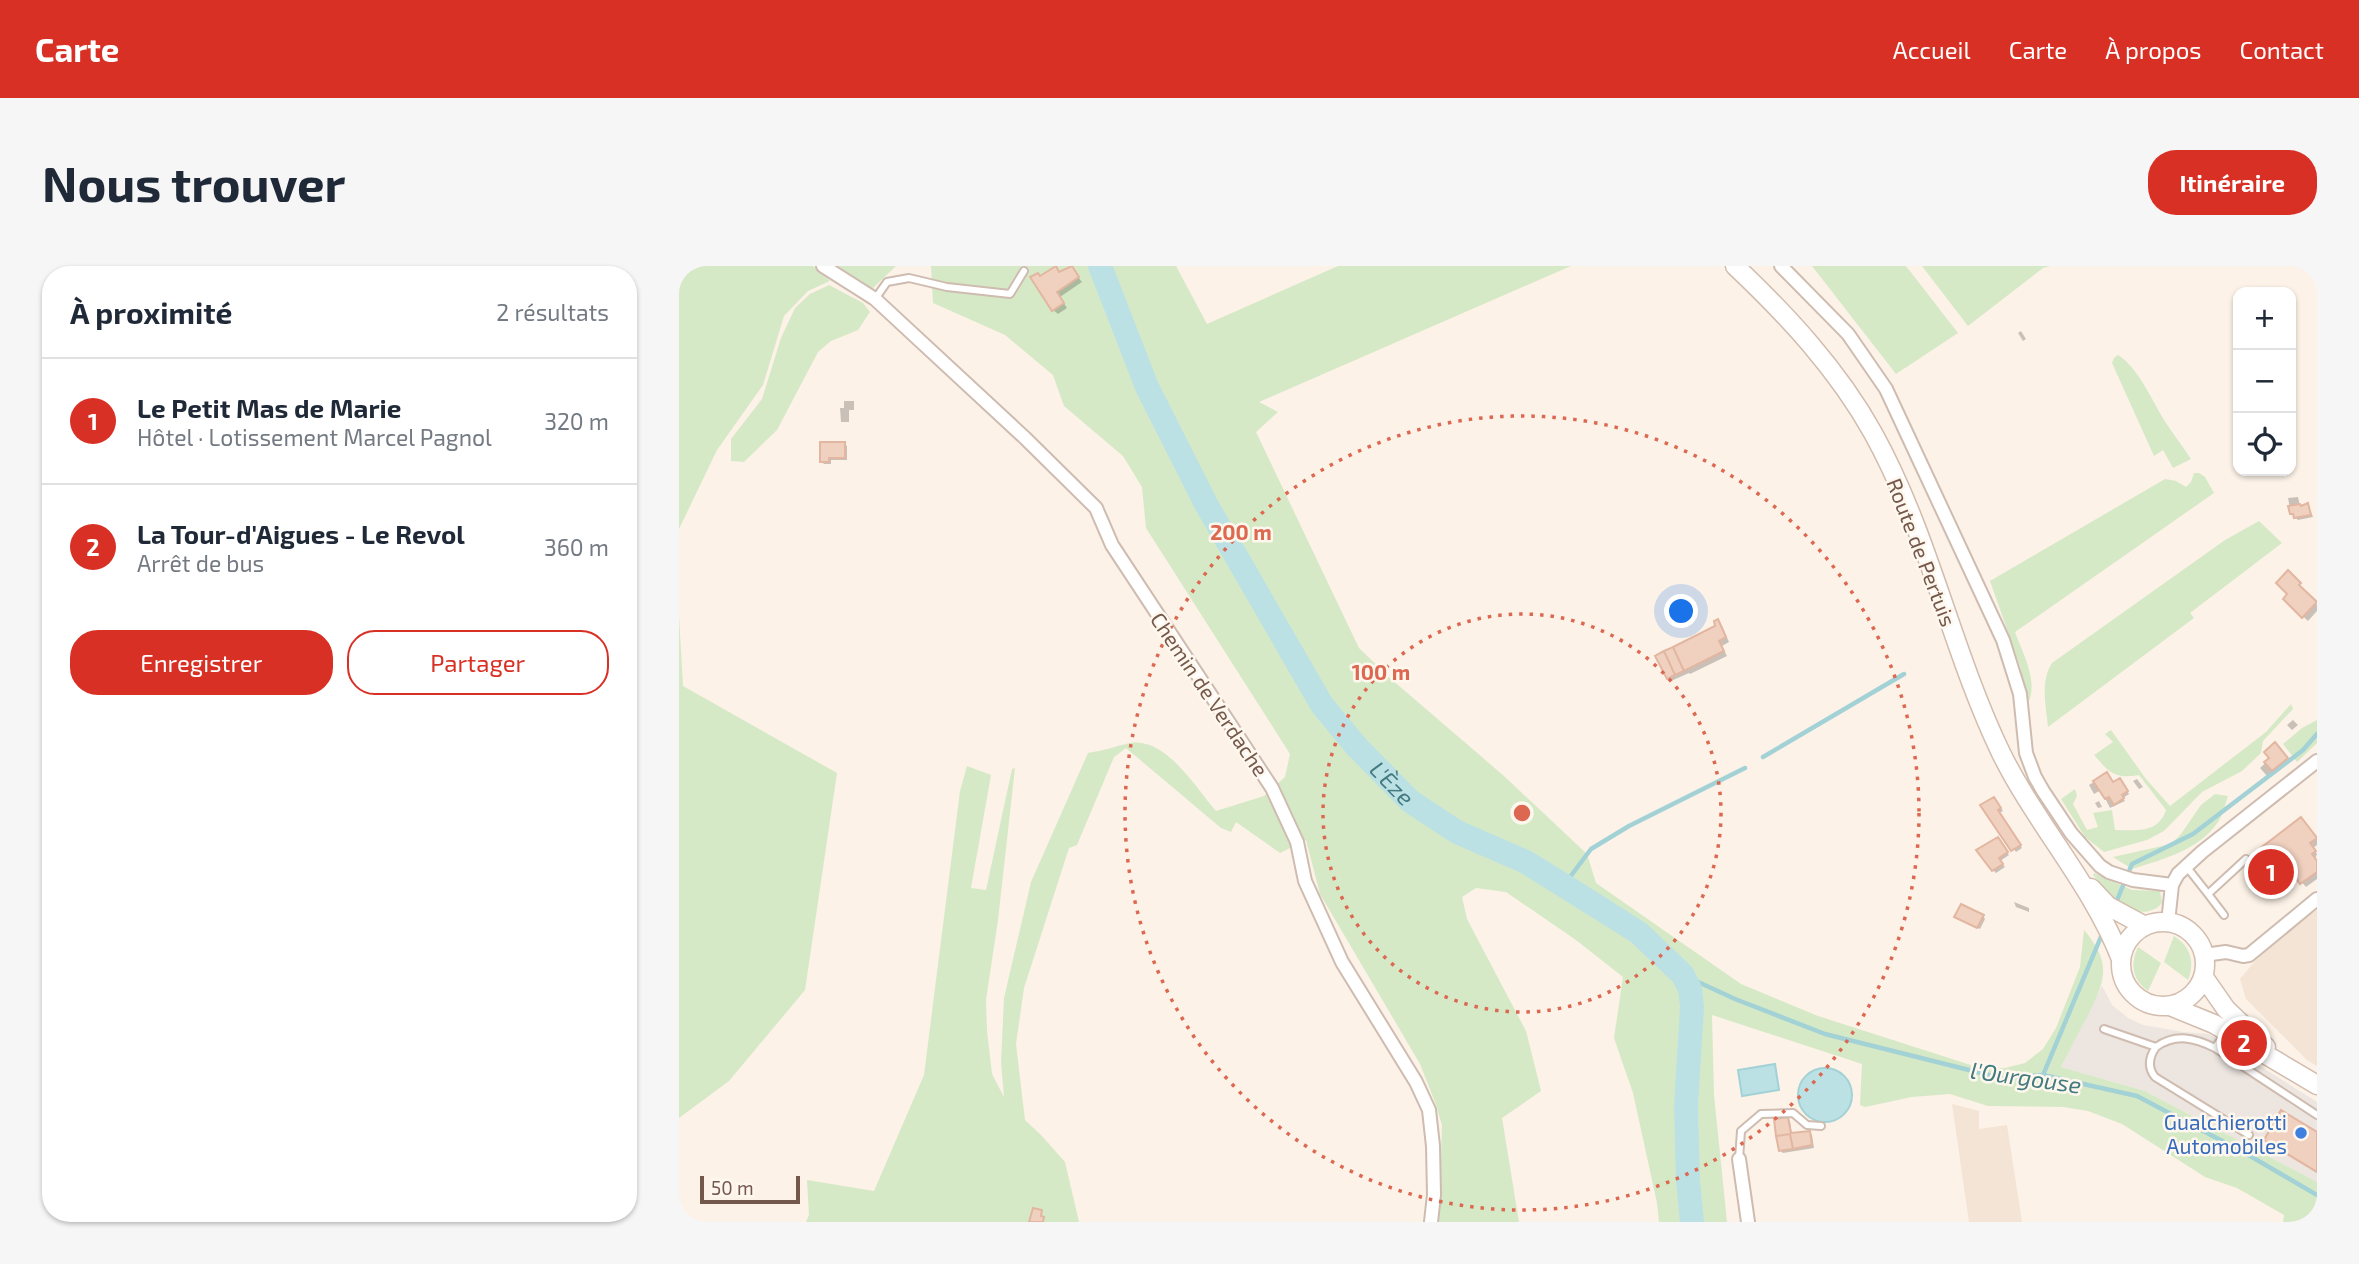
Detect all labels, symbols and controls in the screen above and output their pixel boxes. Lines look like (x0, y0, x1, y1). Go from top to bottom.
text: Carte (35, 29, 119, 69)
text: Accueil (1893, 35, 1971, 64)
text: Carte (2009, 35, 2067, 64)
text: À propos (2105, 35, 2202, 64)
text: Contact (2240, 35, 2324, 64)
button: Itinéraire (2148, 150, 2317, 215)
text: Nous trouver (42, 153, 346, 212)
map controls (2233, 287, 2296, 476)
button: + (2233, 287, 2296, 350)
text: À proximité (70, 294, 232, 330)
text: 2 résultats (496, 298, 609, 326)
button: − (2233, 350, 2296, 413)
text: Le Petit Mas de Marie (137, 392, 401, 423)
text: 1 (88, 407, 98, 435)
text: 320 m (544, 407, 609, 435)
button: locate (2233, 413, 2296, 476)
text: Hôtel · Lotissement Marcel Pagnol (137, 423, 492, 451)
street label: Route de Pertuis (1882, 474, 1962, 630)
text: La Tour-d'Aigues - Le Revol (137, 518, 465, 549)
text: 200 m (1210, 519, 1272, 544)
text: 2 (86, 533, 100, 561)
text: 360 m (544, 533, 609, 561)
text: Arrêt de bus (137, 549, 264, 577)
your location (1664, 594, 1698, 628)
street label: Chemin de Verdache (1146, 607, 1274, 781)
button: Enregistrer (70, 630, 333, 695)
button: Partager (347, 630, 609, 695)
text: 100 m (1352, 659, 1410, 684)
water label: L'Èze (1364, 755, 1420, 811)
centre of rings (1510, 801, 1534, 825)
pin: 1 (2248, 846, 2294, 898)
pin: 2 (2221, 1017, 2267, 1069)
water label: l'Ourgouse (1969, 1055, 2083, 1099)
place label: Gualchierotti Automobiles (2164, 1109, 2287, 1158)
marker: Gualchierotti Automobiles (2293, 1125, 2309, 1141)
scale bar (700, 1173, 800, 1205)
text: 50 m (711, 1176, 754, 1199)

